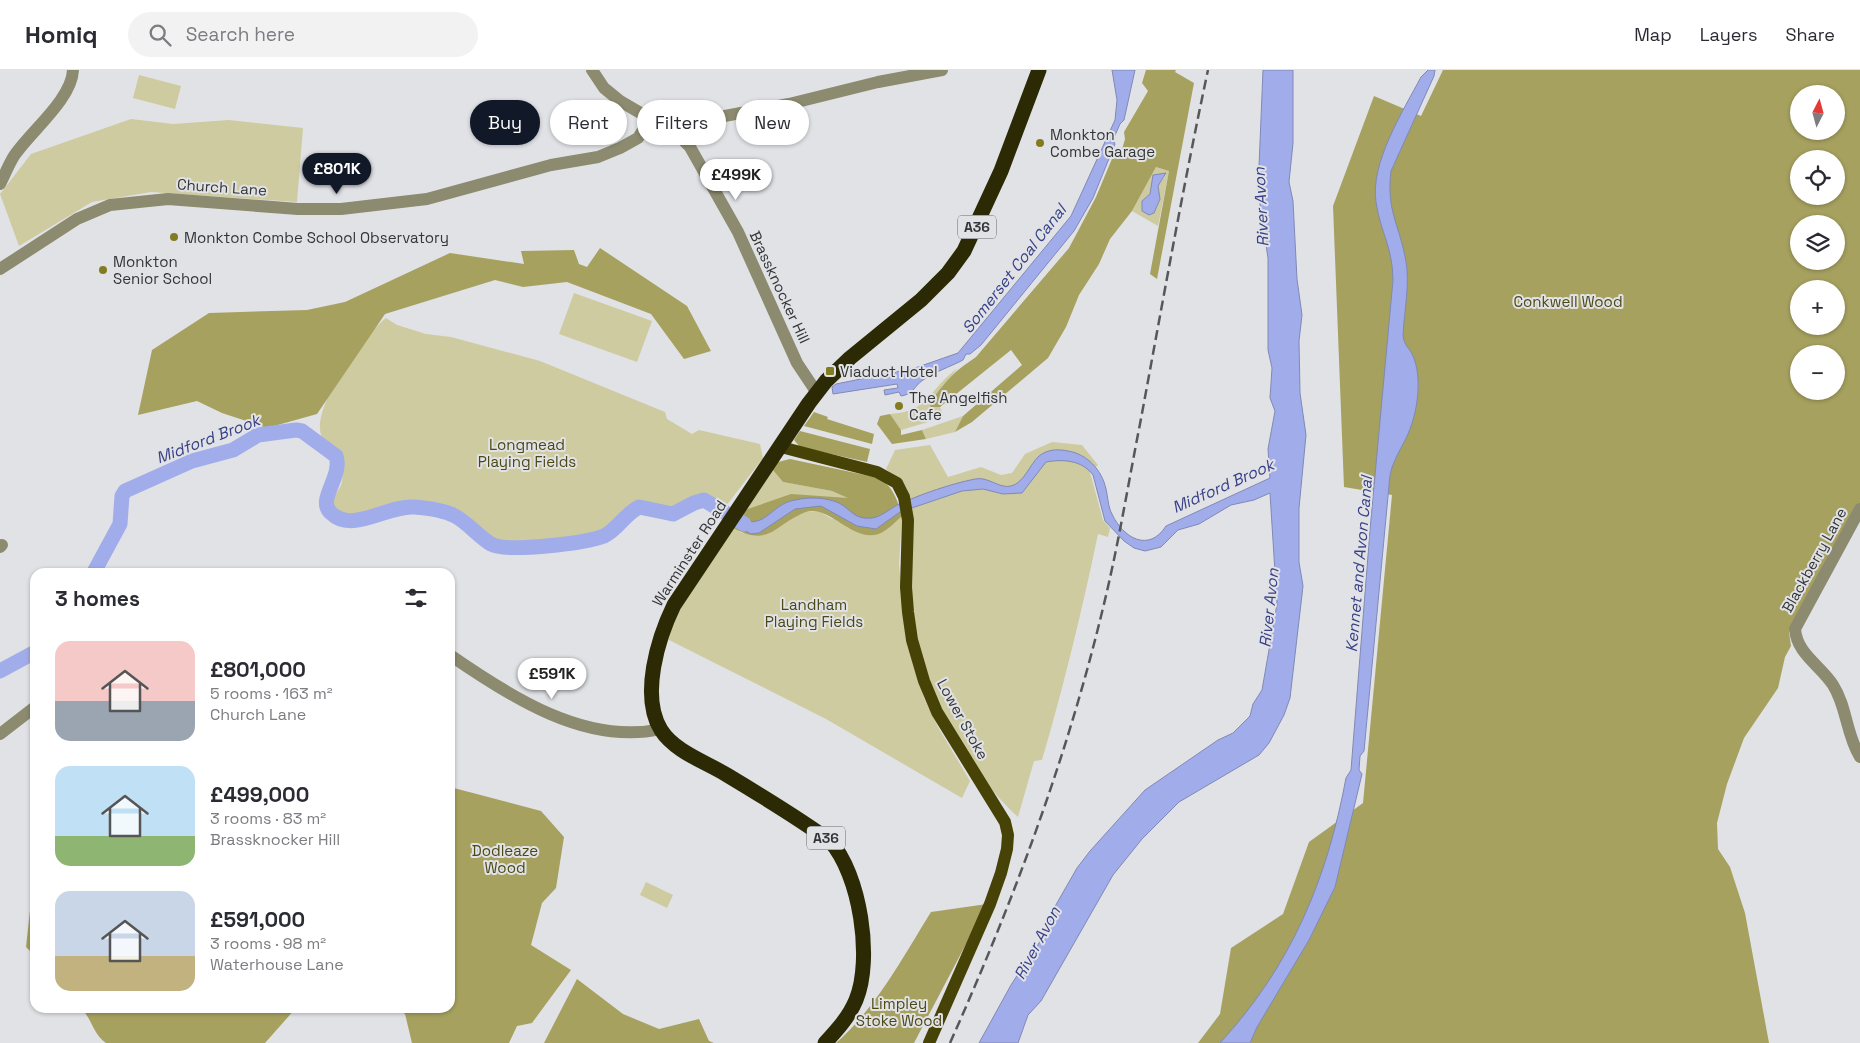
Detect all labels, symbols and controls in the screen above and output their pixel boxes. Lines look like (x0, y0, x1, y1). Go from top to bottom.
search box (128, 12, 478, 57)
text: Homiq (25, 19, 98, 50)
icon: search (146, 21, 174, 49)
text: Search here (186, 22, 295, 47)
text: Map (1634, 23, 1672, 46)
text: Layers (1700, 23, 1757, 46)
text: Share (1785, 23, 1835, 46)
north arrow (1790, 85, 1845, 140)
map controls (1790, 85, 1845, 400)
chip: Buy (470, 100, 540, 145)
chip: Rent (550, 100, 627, 145)
chip: Filters (637, 100, 726, 145)
chip: New (736, 100, 809, 145)
place label: Monkton Combe Garage (1050, 125, 1155, 161)
marker: Monkton Combe Garage (1034, 137, 1046, 149)
button: locate (1790, 150, 1845, 205)
pin: £801K (302, 152, 372, 195)
text: £801K (313, 158, 361, 179)
pin: £499K (701, 158, 771, 201)
text: £499K (711, 164, 761, 185)
water label: River Avon (1248, 166, 1274, 247)
street label: Church Lane (176, 174, 268, 200)
water label: Somerset Coal Canal (957, 199, 1072, 338)
button: layers (1790, 215, 1845, 270)
road number: A36 (958, 216, 996, 238)
place label: Monkton Combe School Observatory (184, 228, 449, 247)
street label: Brassknocker Hill (746, 228, 814, 346)
marker: Monkton Combe School Observatory (168, 231, 180, 243)
place label: Monkton Senior School (113, 252, 212, 288)
marker: Monkton Senior School (97, 264, 109, 276)
button: + (1790, 280, 1845, 335)
park label: Conkwell Wood (1513, 292, 1623, 311)
button: − (1790, 345, 1845, 400)
place label: Viaduct Hotel (840, 362, 938, 381)
marker: Viaduct Hotel (824, 365, 836, 377)
place label: The Angelfish Cafe (909, 388, 1007, 424)
marker: The Angelfish Cafe (893, 400, 905, 412)
water label: Midford Brook (153, 409, 265, 468)
park label: Longmead Playing Fields (478, 435, 576, 471)
water label: Midford Brook (1169, 453, 1279, 518)
water label: Kennet and Avon Canal (1341, 473, 1377, 653)
street label: Warminster Road (648, 496, 730, 610)
street label: Blackberry Lane (1777, 504, 1851, 616)
water label: River Avon (1254, 566, 1284, 649)
icon: filters (402, 584, 430, 612)
text: 3 homes (55, 585, 140, 612)
park label: Landham Playing Fields (765, 595, 863, 631)
text: £801,000 (210, 656, 306, 683)
pin: £591K (517, 658, 587, 700)
icon: home (95, 661, 155, 721)
text: £591K (529, 663, 575, 684)
street label: Lower Stoke (933, 675, 993, 763)
text: 5 rooms · 163 m² (210, 683, 333, 704)
text: Church Lane (210, 704, 306, 725)
text: £499,000 (210, 781, 309, 808)
icon: home (95, 786, 155, 846)
text: 3 rooms · 83 m² (210, 808, 326, 829)
road number: A36 (807, 826, 845, 850)
text: Brassknocker Hill (210, 829, 340, 850)
park label: Dodleaze Wood (472, 841, 538, 877)
water label: River Avon (1009, 902, 1065, 983)
text: £591,000 (210, 906, 305, 933)
icon: home (95, 911, 155, 971)
text: 3 rooms · 98 m² (210, 933, 326, 954)
text: Waterhouse Lane (210, 954, 344, 975)
park label: Limpley Stoke Wood (856, 994, 942, 1030)

